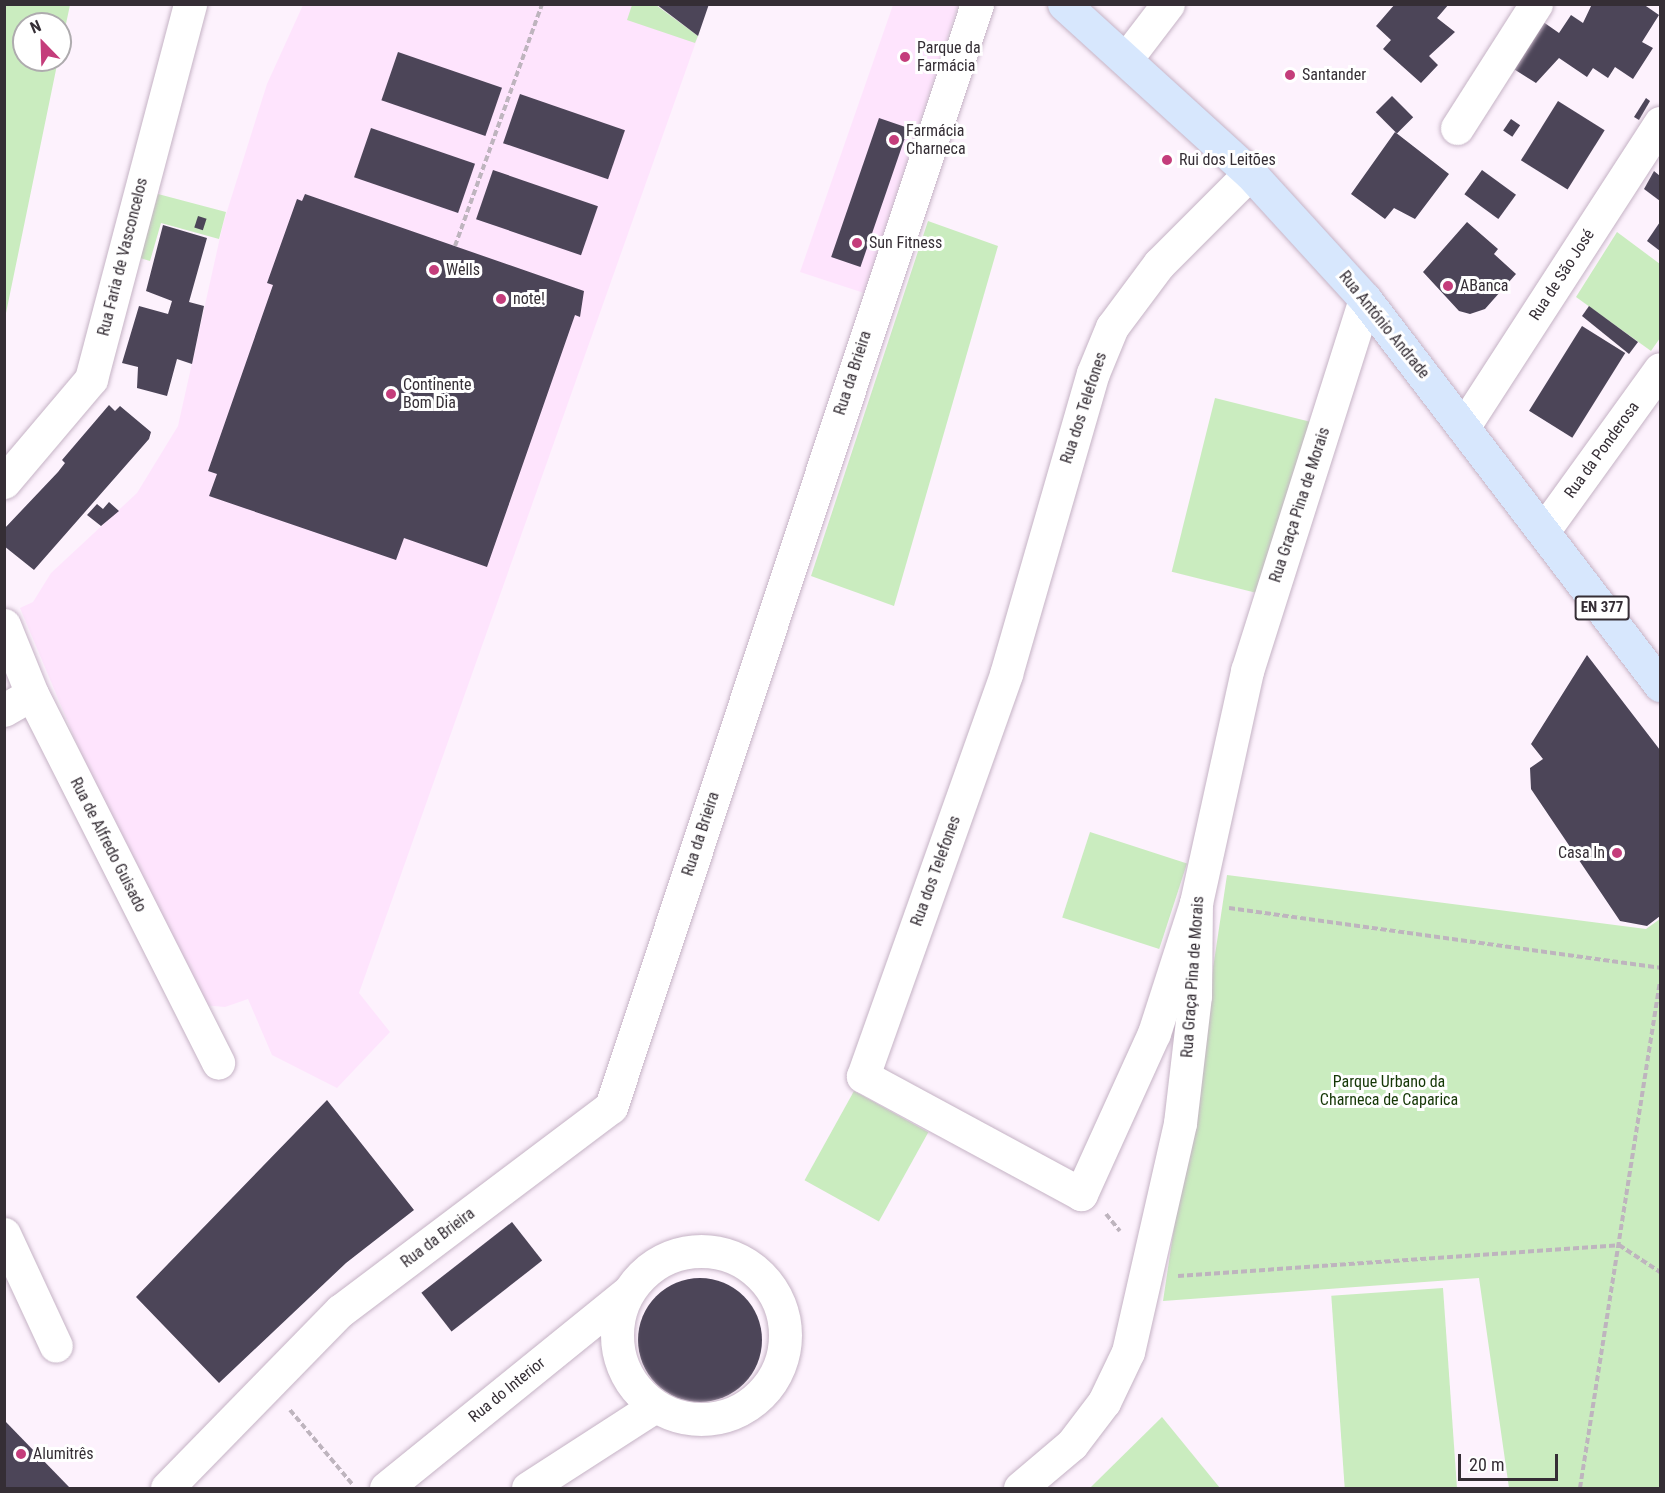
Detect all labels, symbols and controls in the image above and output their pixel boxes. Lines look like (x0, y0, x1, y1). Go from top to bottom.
north arrow (12, 12, 72, 72)
text: N (27, 16, 44, 37)
place label: Parque da Farmácia (917, 38, 981, 76)
marker: Parque da Farmácia (898, 50, 912, 64)
place label: Santander (1302, 65, 1366, 85)
marker: Santander (1283, 68, 1297, 82)
place label: Farmácia Charneca (906, 121, 966, 159)
marker: Farmácia Charneca (887, 133, 901, 147)
place label: Rui dos Leitões (1179, 150, 1276, 170)
marker: Rui dos Leitões (1160, 153, 1174, 167)
street label: Rua Faria de Vasconcelos (94, 176, 152, 338)
street label: Rua de São José (1525, 226, 1599, 324)
place label: Sun Fitness (869, 233, 942, 253)
marker: Sun Fitness (850, 236, 864, 250)
place label: Wells (446, 260, 480, 280)
marker: Wells (427, 263, 441, 277)
street label: Rua António Andrade (1335, 267, 1433, 383)
place label: ABanca (1460, 276, 1508, 296)
marker: ABanca (1441, 279, 1455, 293)
place label: note! (513, 289, 545, 309)
marker: note! (494, 292, 508, 306)
street label: Rua da Brieira (830, 328, 876, 418)
street label: Rua dos Telefones (1057, 350, 1111, 466)
place label: Continente Bom Dia (403, 375, 471, 413)
marker: Continente Bom Dia (384, 387, 398, 401)
street label: Rua da Ponderosa (1561, 398, 1643, 502)
street label: Rua Graça Pina de Morais (1266, 425, 1334, 585)
road number: EN 377 (1574, 596, 1630, 620)
street label: Rua de Alfredo Guisado (66, 775, 150, 915)
street label: Rua da Brieira (678, 789, 724, 879)
street label: Rua dos Telefones (907, 813, 965, 929)
place label: Casa In (1558, 843, 1605, 863)
marker: Casa In (1610, 846, 1624, 860)
street label: Rua Graça Pina de Morais (1178, 896, 1208, 1058)
park label: Parque Urbano da Charneca de Caparica (1320, 1072, 1458, 1110)
street label: Rua da Brieira (397, 1204, 479, 1272)
street label: Rua do Interior (465, 1353, 549, 1427)
scale bar (1461, 1442, 1562, 1480)
place label: Alumitrês (33, 1444, 94, 1464)
marker: Alumitrês (14, 1447, 28, 1461)
text: 20 m (1469, 1454, 1504, 1475)

